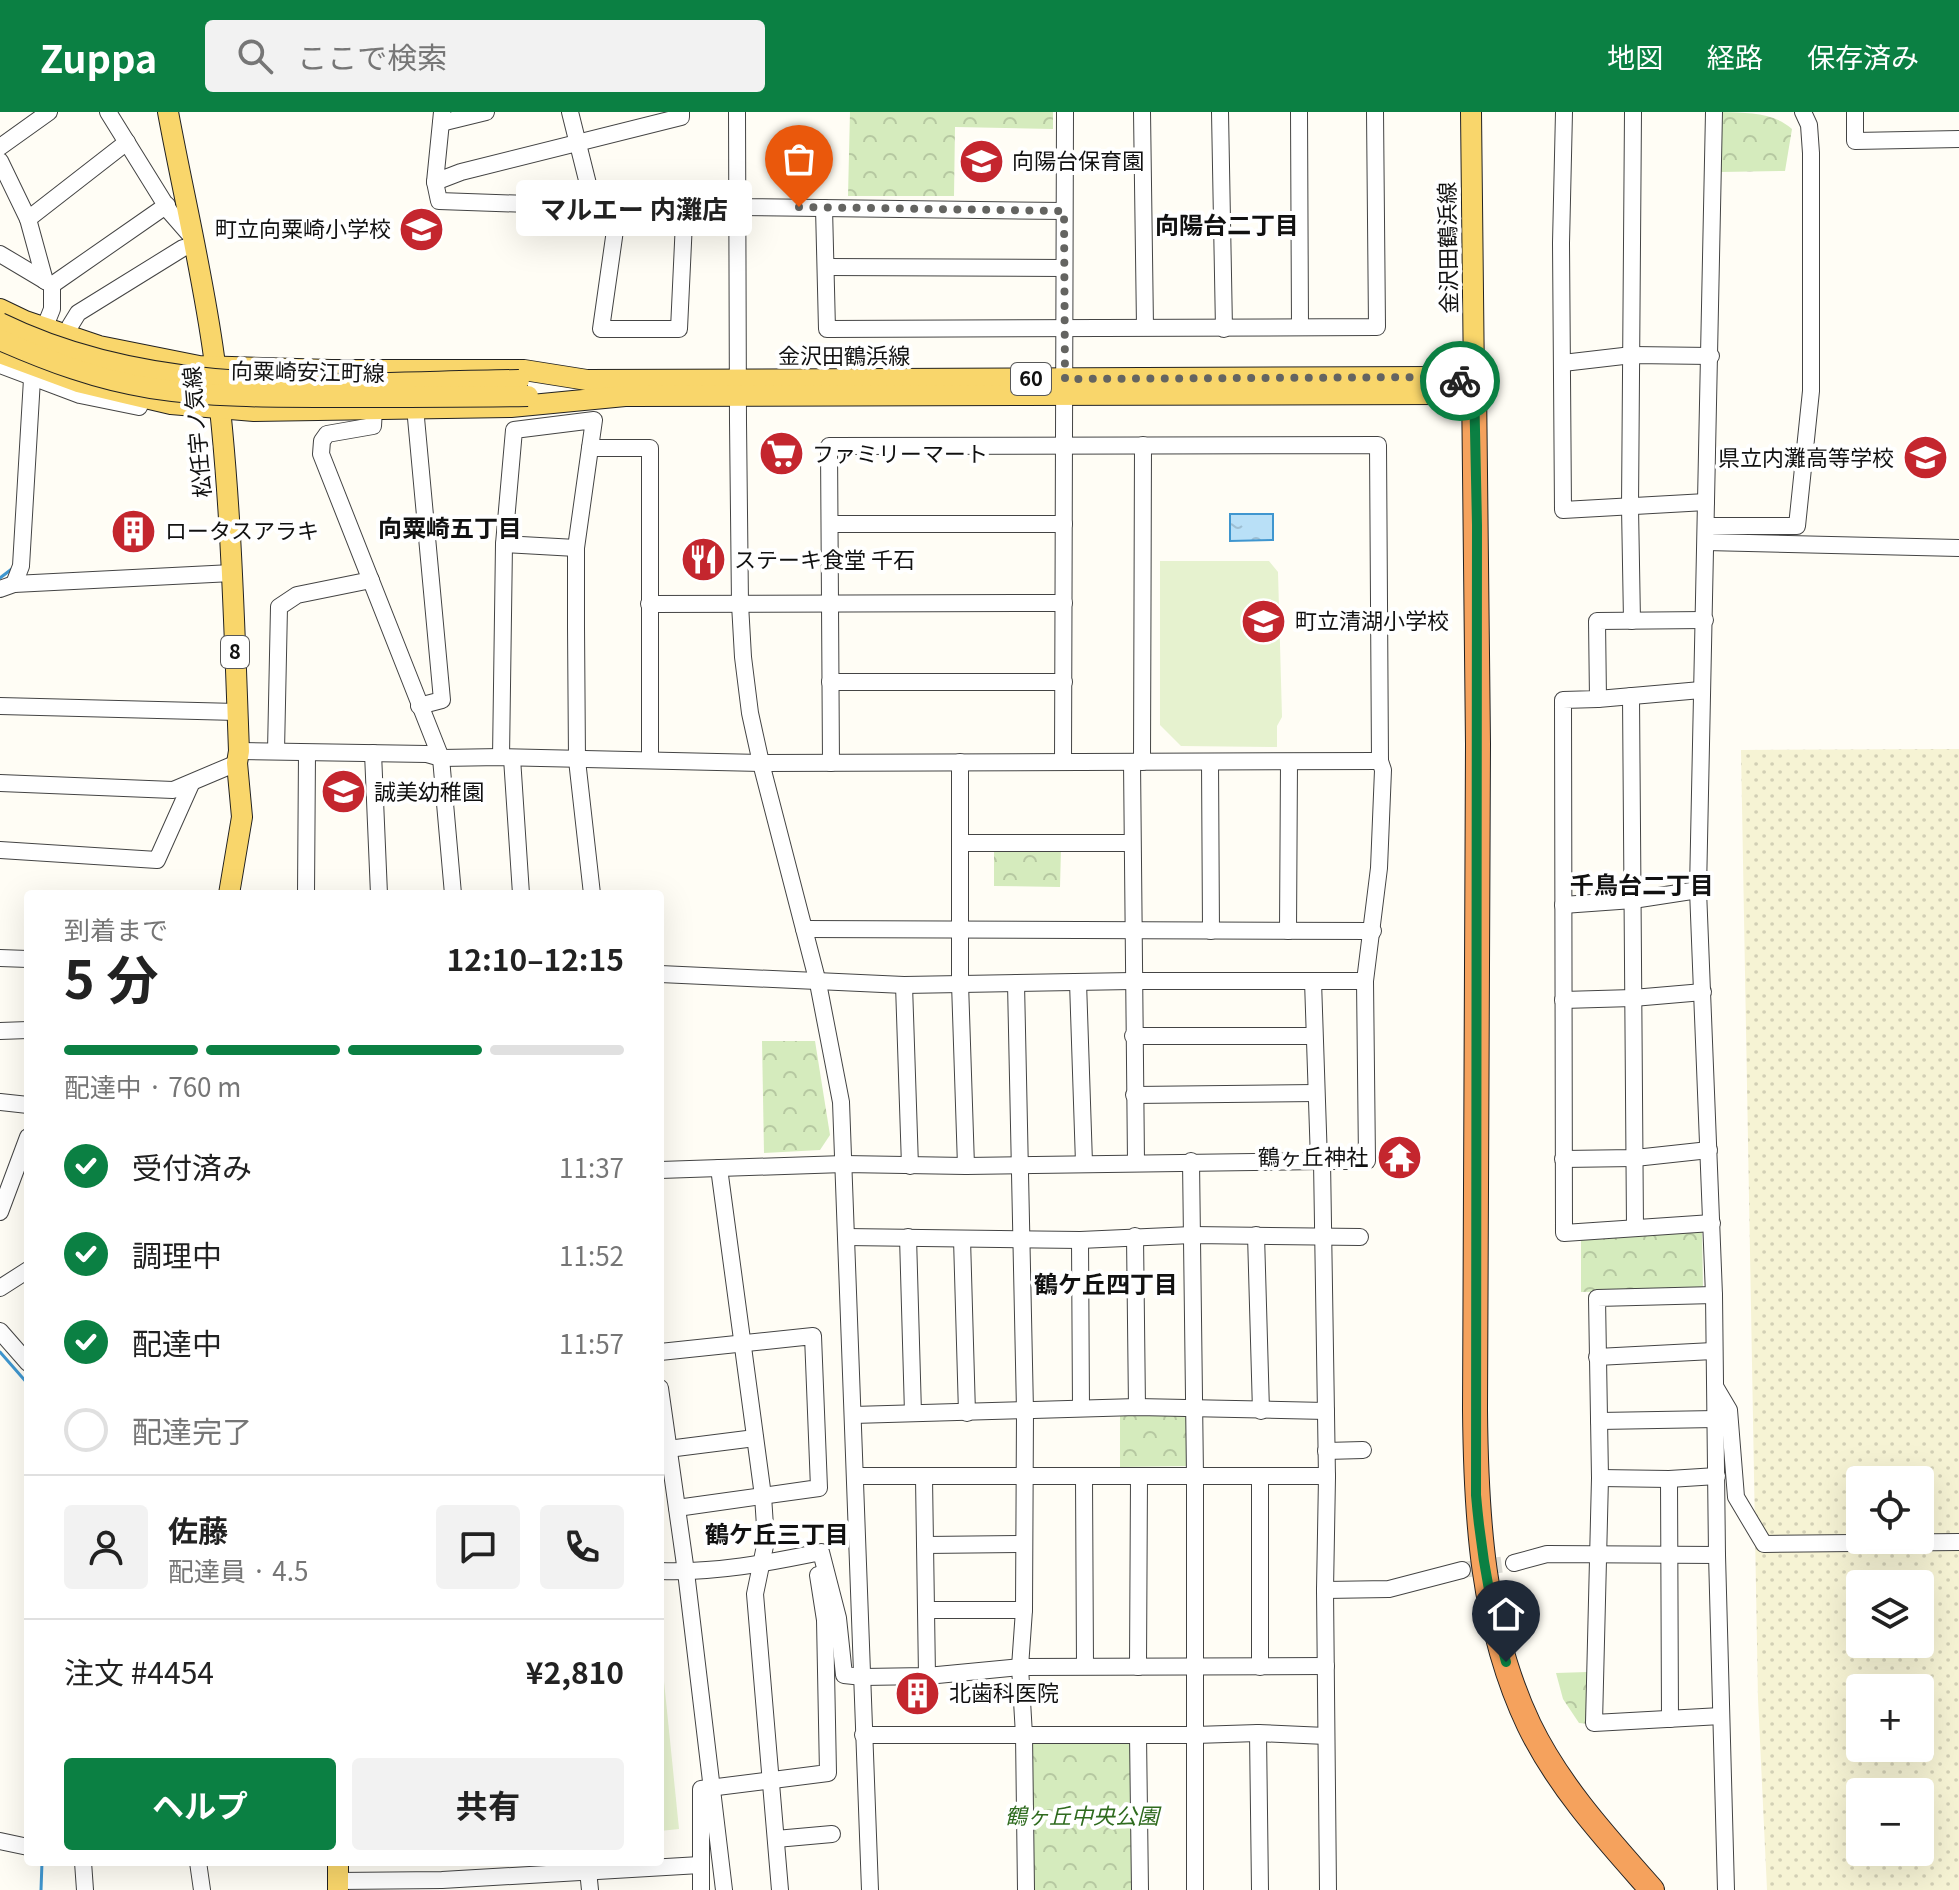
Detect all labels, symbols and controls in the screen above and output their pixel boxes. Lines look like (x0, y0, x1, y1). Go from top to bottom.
search box (205, 20, 765, 92)
text: Zuppa (40, 29, 157, 84)
icon: search (233, 34, 277, 78)
text: ここで検索 (297, 34, 447, 78)
text: 地図 (1607, 36, 1663, 76)
text: 経路 (1707, 36, 1763, 76)
text: 保存済み (1807, 36, 1919, 76)
pin (765, 125, 833, 207)
icon: bag (777, 137, 821, 181)
school or university icon: 向陽台保育園 (957, 137, 1005, 185)
place label: 向陽台保育園 (1012, 143, 1144, 175)
callout: マルエー 内灘店 (515, 179, 751, 235)
street label: 金沢田鶴浜線 (1429, 182, 1463, 314)
text: マルエー 内灘店 (540, 189, 728, 226)
school or university icon: 町立向粟崎小学校 (398, 205, 446, 253)
district label: 向陽台二丁目 (1155, 206, 1299, 241)
place label: 町立向粟崎小学校 (215, 211, 391, 243)
street label: 金沢田鶴浜線 (778, 338, 910, 370)
courier (1420, 341, 1500, 421)
street label: 向粟崎安江町線 (231, 353, 385, 387)
icon: bike (1438, 359, 1482, 403)
road number: 60 (1011, 363, 1051, 395)
street label: 松任宇ノ気線 (173, 365, 217, 499)
supermarket icon: ファミリーマート (757, 430, 805, 478)
school or university icon: 県立内灘高等学校 (1901, 434, 1949, 482)
place label: ファミリーマート (812, 436, 988, 468)
place label: 県立内灘高等学校 (1718, 440, 1894, 472)
building icon: ロータスアラキ (110, 507, 158, 555)
district label: 向粟崎五丁目 (378, 509, 522, 544)
place label: ロータスアラキ (165, 513, 319, 545)
restaurant icon: ステーキ食堂 千石 (679, 536, 727, 584)
place label: ステーキ食堂 千石 (734, 542, 915, 574)
school or university icon: 町立清湖小学校 (1240, 597, 1288, 645)
place label: 町立清湖小学校 (1295, 603, 1449, 635)
road number: 8 (221, 636, 249, 668)
school or university icon: 誠美幼稚園 (319, 768, 367, 816)
place label: 誠美幼稚園 (374, 774, 484, 806)
district label: 千鳥台二丁目 (1570, 866, 1714, 901)
text: 到着まで (64, 910, 168, 947)
text: 12:10–12:15 (447, 936, 624, 980)
text: 5 分 (64, 939, 158, 1014)
text: 配達中 · 760 m (64, 1067, 241, 1104)
temple icon: 鶴ヶ丘神社 (1375, 1133, 1423, 1181)
place label: 鶴ヶ丘神社 (1258, 1139, 1368, 1171)
icon: check (64, 1144, 108, 1188)
text: 受付済み (132, 1144, 252, 1188)
text: 11:37 (559, 1148, 624, 1185)
icon: check (64, 1232, 108, 1276)
text: 調理中 (132, 1232, 222, 1276)
text: 11:52 (559, 1236, 624, 1273)
district label: 鶴ケ丘四丁目 (1034, 1265, 1178, 1300)
icon: check (64, 1320, 108, 1364)
text: 配達中 (132, 1320, 222, 1364)
text: 11:57 (559, 1324, 624, 1361)
text: 配達完了 (132, 1408, 252, 1452)
map controls (1846, 1466, 1934, 1866)
button: locate (1846, 1466, 1934, 1554)
button: person (64, 1505, 148, 1589)
button: chat (436, 1505, 520, 1589)
button: phone (540, 1505, 624, 1589)
text: 佐藤 (168, 1507, 228, 1551)
district label: 鶴ケ丘三丁目 (705, 1515, 849, 1550)
text: 配達員 · 4.5 (168, 1551, 308, 1588)
button: layers (1846, 1570, 1934, 1658)
pin (1472, 1580, 1540, 1662)
icon: home (1484, 1592, 1528, 1636)
text: 注文 #4454 (64, 1649, 214, 1693)
text: ¥2,810 (526, 1649, 624, 1693)
building icon: 北歯科医院 (894, 1669, 942, 1717)
button: + (1846, 1674, 1934, 1762)
place label: 北歯科医院 (949, 1675, 1059, 1707)
button: ヘルプ (64, 1758, 336, 1850)
button: 共有 (352, 1758, 624, 1850)
button: − (1846, 1778, 1934, 1866)
park label: 鶴ヶ丘中央公園 (1005, 1798, 1162, 1830)

